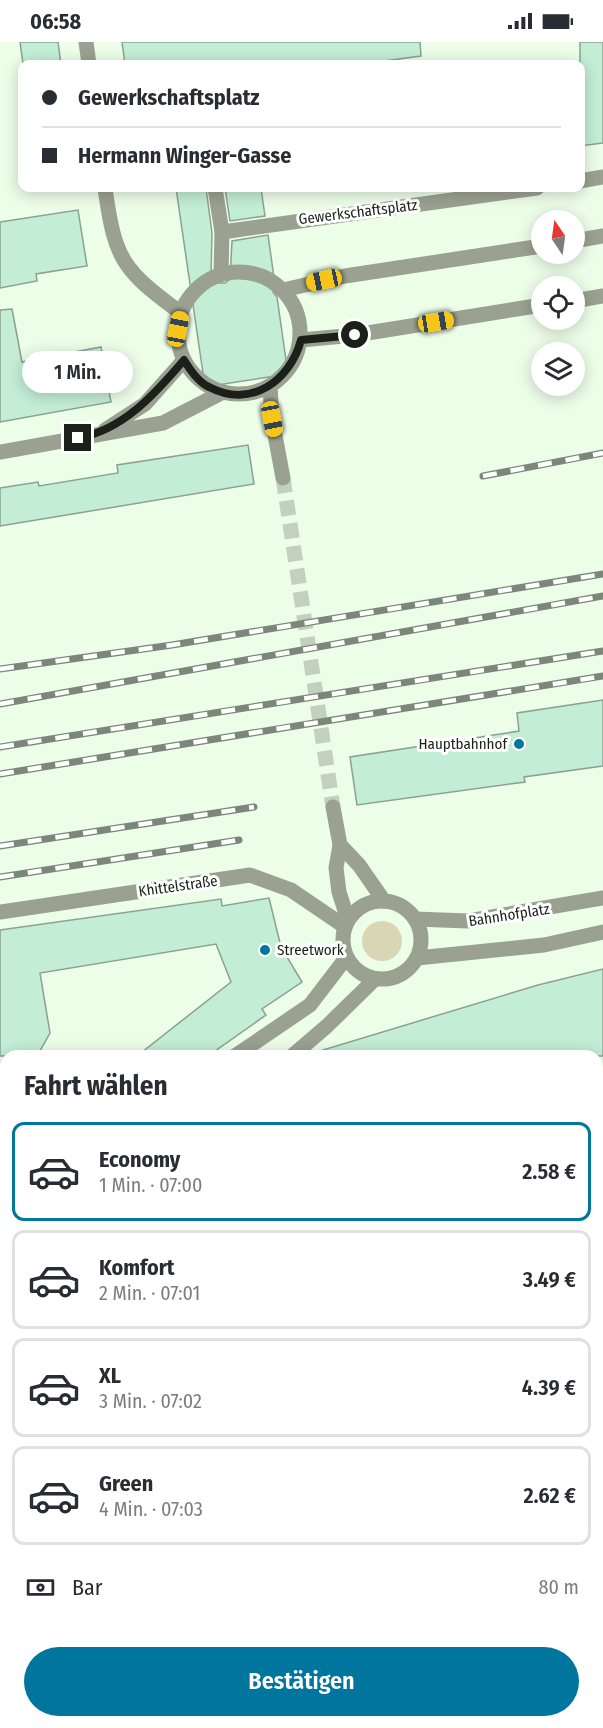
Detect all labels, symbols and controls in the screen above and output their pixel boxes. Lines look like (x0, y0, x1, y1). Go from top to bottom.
text: 06:58 (30, 8, 81, 35)
text: Gewerkschaftsplatz (78, 84, 260, 111)
text: Hermann Winger-Gasse (78, 142, 291, 169)
street label: Gewerkschaftsplatz (298, 196, 418, 228)
north arrow (531, 210, 585, 264)
map controls (531, 210, 585, 396)
car (305, 267, 343, 293)
button: locate (531, 276, 585, 330)
car (166, 310, 190, 348)
car (417, 310, 455, 334)
route start (341, 321, 368, 348)
button: layers (531, 342, 585, 396)
callout: 1 Min. (22, 351, 134, 393)
text: 1 Min. (54, 360, 101, 384)
car (260, 400, 284, 438)
route end (64, 424, 91, 451)
place label: Hauptbahnhof (418, 735, 508, 753)
marker: Hauptbahnhof (512, 737, 526, 751)
street label: Khittelstraße (137, 872, 219, 900)
street label: Bahnhofplatz (467, 900, 551, 930)
place label: Streetwork (277, 941, 344, 959)
marker: Streetwork (258, 943, 272, 957)
text: Fahrt wählen (24, 1070, 168, 1102)
icon: car (27, 1145, 81, 1199)
text: Economy (99, 1146, 180, 1173)
text: 2.58 € (522, 1158, 576, 1185)
text: 1 Min. · 07:00 (99, 1173, 202, 1197)
icon: car (27, 1253, 81, 1307)
text: Komfort (99, 1254, 174, 1281)
text: 3.49 € (523, 1266, 576, 1293)
text: 2 Min. · 07:01 (99, 1281, 200, 1305)
icon: car (27, 1361, 81, 1415)
text: XL (99, 1362, 121, 1389)
text: 4.39 € (522, 1374, 576, 1401)
text: 3 Min. · 07:02 (99, 1389, 202, 1413)
icon: car (27, 1469, 81, 1523)
text: Green (99, 1470, 153, 1497)
text: 2.62 € (523, 1482, 576, 1509)
text: 4 Min. · 07:03 (99, 1497, 203, 1521)
icon: cash (24, 1571, 57, 1604)
text: Bar (72, 1574, 103, 1601)
text: 80 m (539, 1575, 579, 1599)
button: Bestätigen (24, 1647, 579, 1716)

